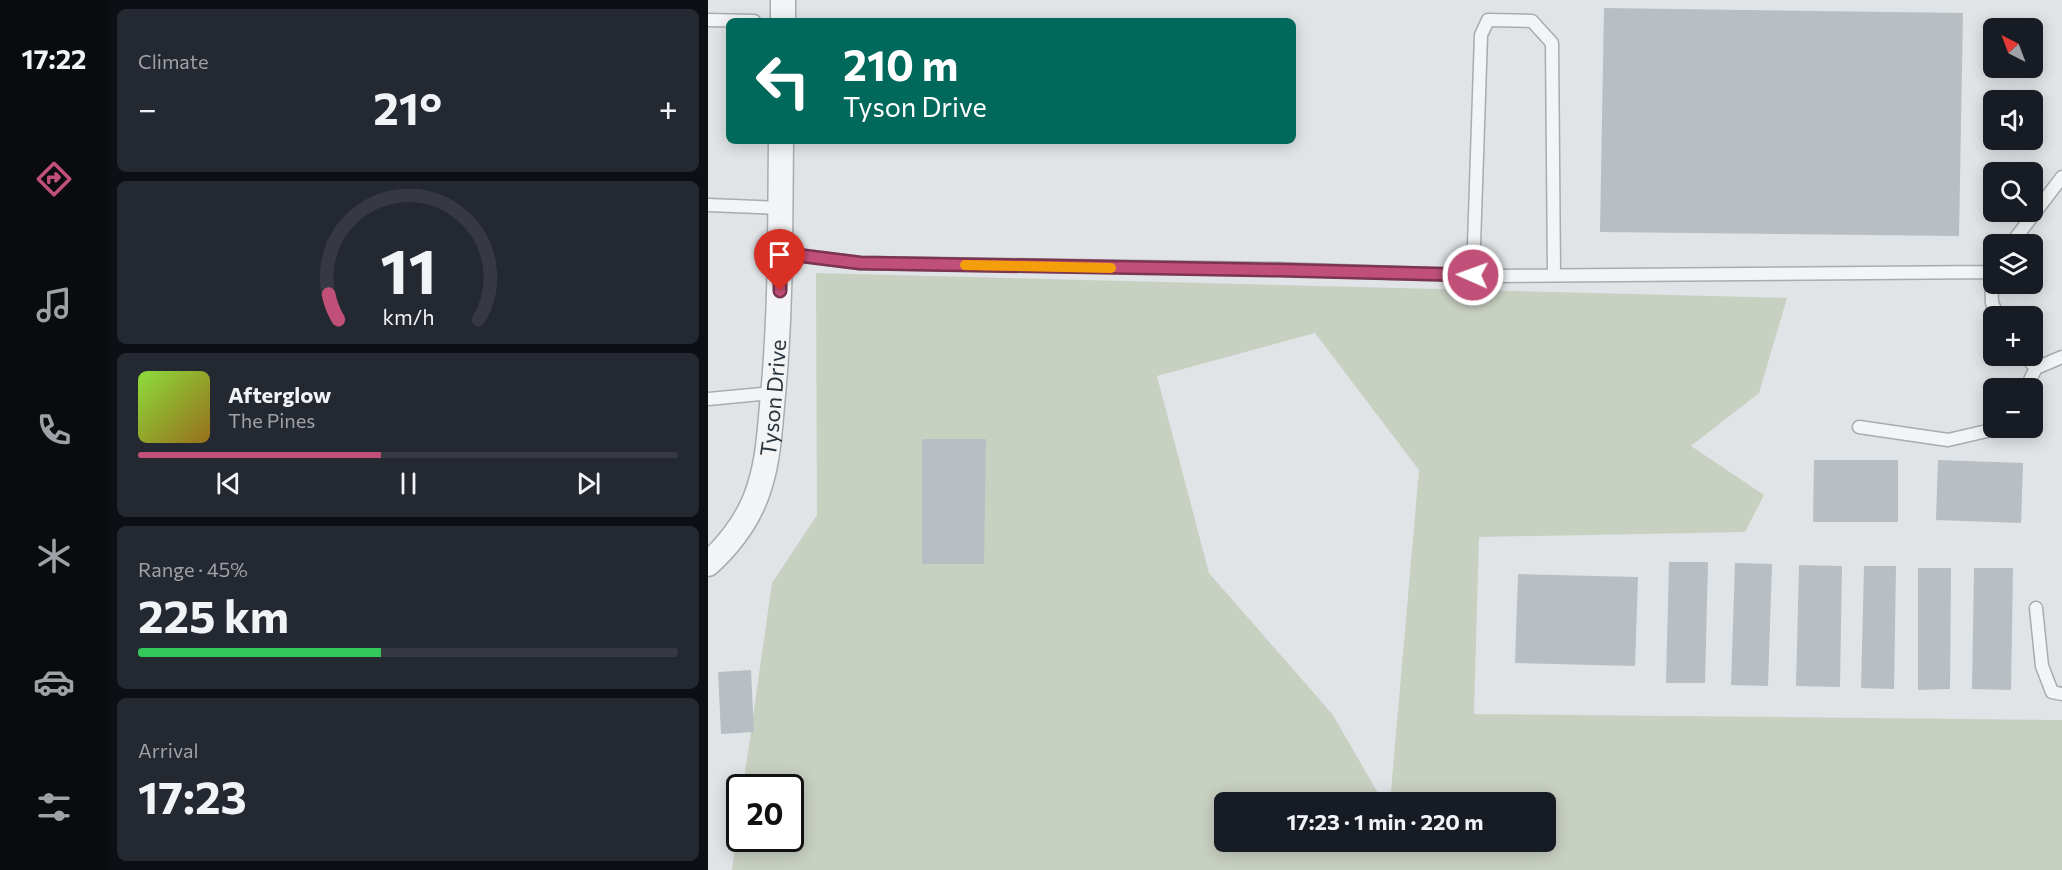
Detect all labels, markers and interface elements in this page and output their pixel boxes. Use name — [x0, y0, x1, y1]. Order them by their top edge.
north arrow — [1983, 18, 2043, 78]
map controls — [1983, 18, 2043, 438]
text: 210 m — [843, 38, 958, 90]
text: 17:22 — [22, 42, 86, 75]
icon: left — [744, 42, 822, 120]
text: Climate — [138, 49, 208, 73]
text: 21° — [373, 79, 442, 134]
text: − — [138, 87, 157, 128]
text: + — [659, 87, 678, 128]
text: Tyson Drive — [843, 90, 987, 123]
button: sound — [1983, 90, 2043, 150]
icon: directions — [33, 158, 75, 200]
button: search — [1983, 162, 2043, 222]
pin — [754, 229, 805, 291]
text: 11 — [380, 231, 436, 307]
button: layers — [1983, 234, 2043, 294]
icon: arrive — [763, 238, 796, 271]
position arrow — [1441, 243, 1505, 307]
icon: music — [33, 284, 75, 326]
text: km/h — [382, 303, 434, 329]
button: + — [1983, 306, 2043, 366]
street label: Tyson Drive — [753, 339, 791, 458]
button: − — [1983, 378, 2043, 438]
text: Afterglow — [228, 381, 331, 408]
text: The Pines — [228, 408, 315, 432]
icon: phone — [33, 409, 75, 451]
icon: previous — [212, 467, 245, 500]
icon: pause — [392, 467, 425, 500]
icon: next — [572, 467, 605, 500]
icon: climate — [33, 535, 75, 577]
text: Range · 45% — [138, 557, 248, 581]
text: 225 km — [138, 587, 289, 642]
icon: car — [33, 661, 75, 703]
text: Arrival — [138, 738, 199, 762]
text: 17:23 — [138, 768, 247, 823]
speed limit sign: 20 — [726, 774, 804, 852]
icon: filters — [33, 786, 75, 828]
text: 17:23 · 1 min · 220 m — [1287, 808, 1483, 835]

